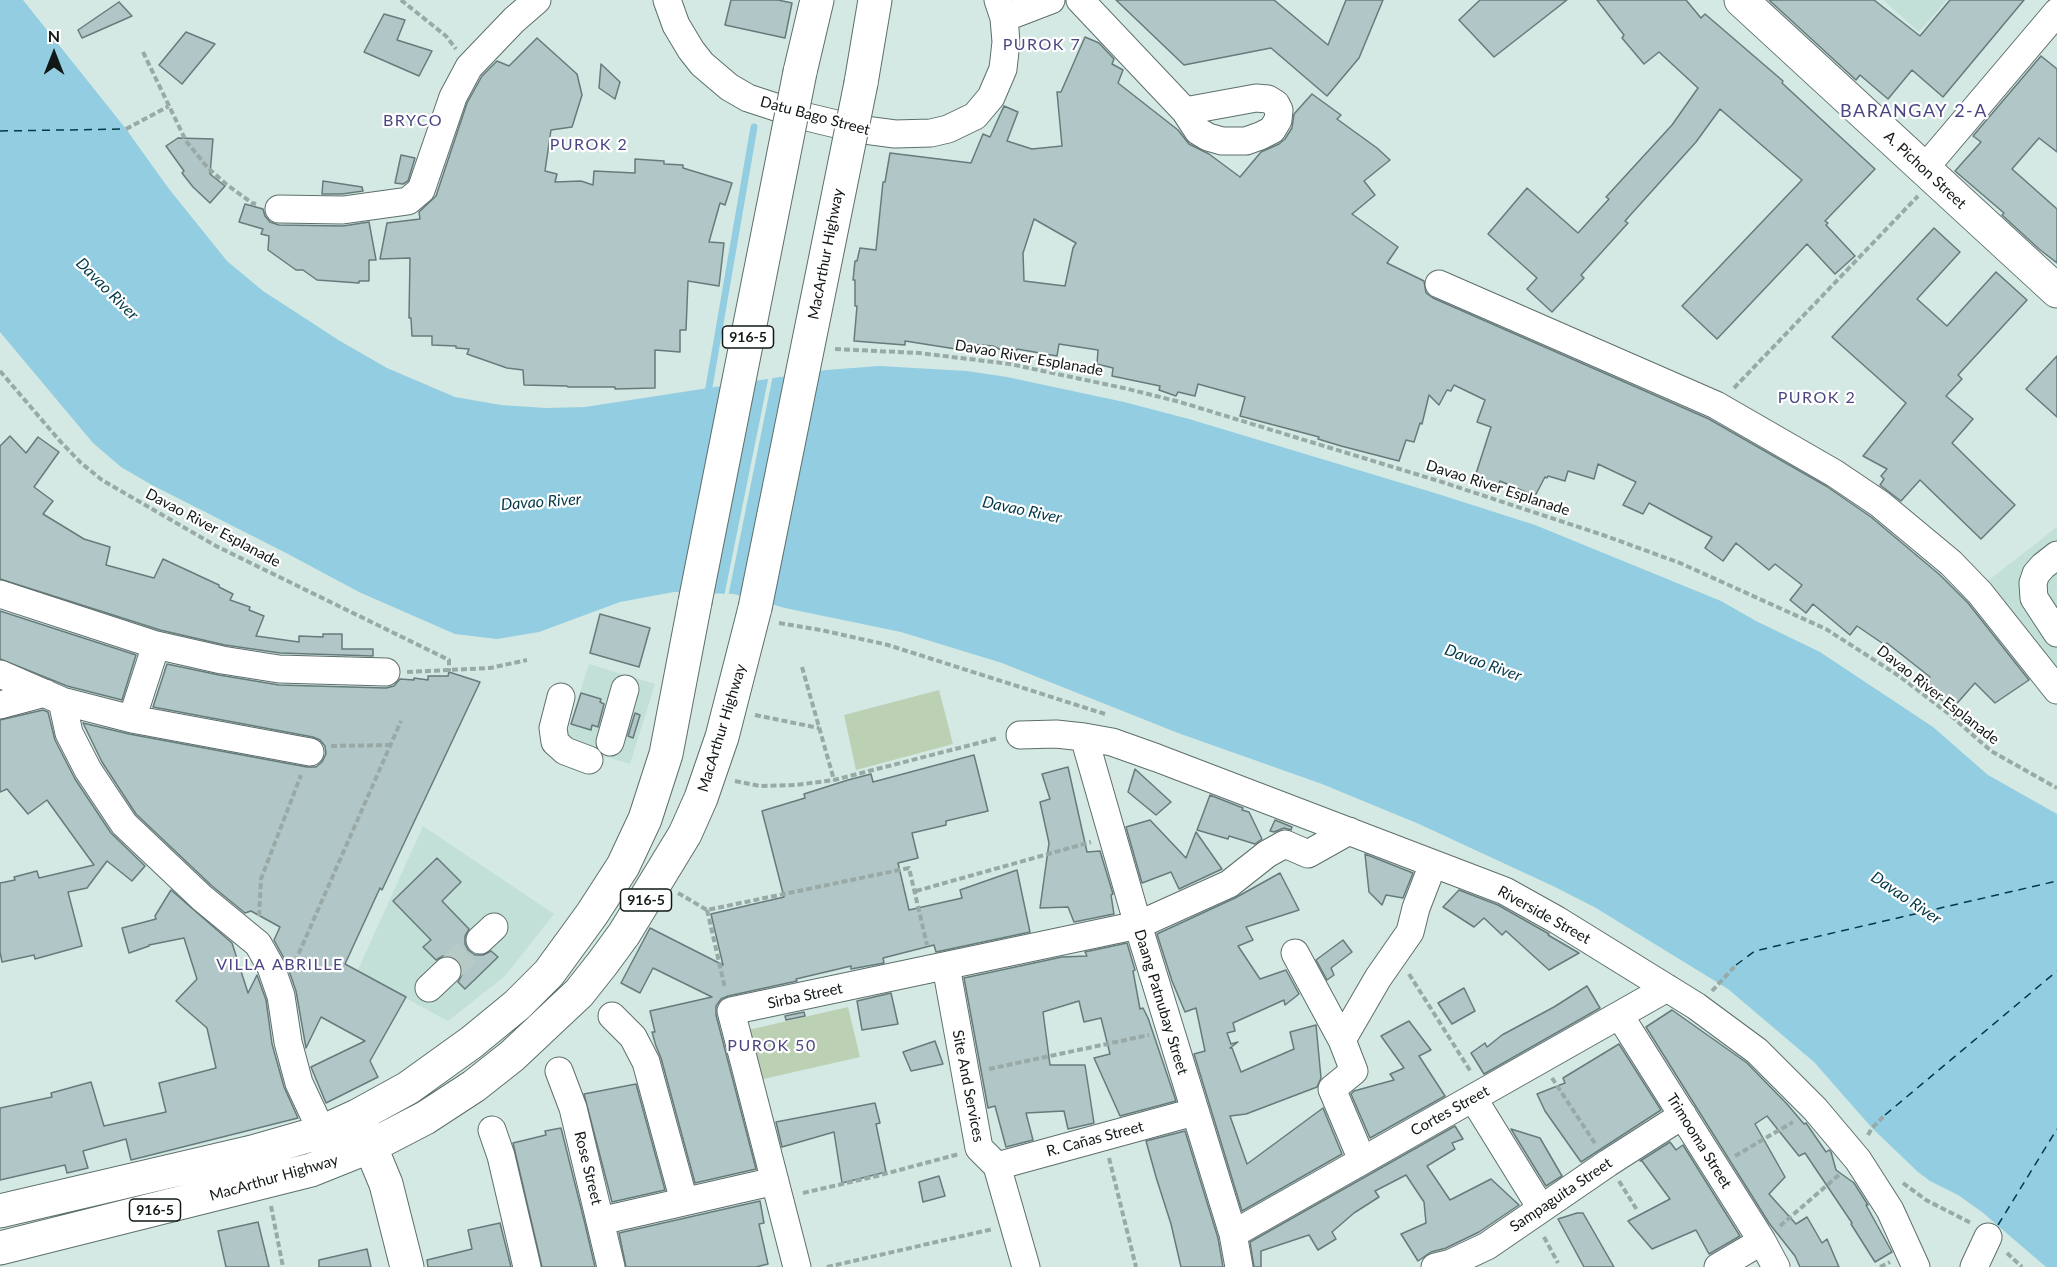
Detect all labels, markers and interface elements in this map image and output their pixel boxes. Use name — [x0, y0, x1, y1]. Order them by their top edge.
north arrow — [24, 24, 84, 84]
text: N — [48, 26, 60, 45]
district label: PUROK 7 — [1003, 35, 1081, 55]
street label: Datu Bago Street — [758, 93, 872, 139]
district label: BARANGAY 2-A — [1840, 100, 1988, 122]
district label: BRYCO — [383, 111, 443, 131]
street label: A. Pichon Street — [1880, 127, 1970, 213]
district label: PUROK 2 — [550, 135, 628, 155]
street label: MacArthur Highway — [804, 187, 848, 321]
water label: Davao River — [72, 254, 142, 324]
road number: 916-5 — [722, 326, 774, 348]
street label: Davao River Esplanade — [954, 336, 1104, 380]
district label: PUROK 2 — [1778, 388, 1856, 408]
street label: Davao River Esplanade — [1424, 456, 1572, 520]
street label: Davao River Esplanade — [143, 485, 283, 571]
water label: Davao River — [500, 490, 582, 514]
water label: Davao River — [981, 492, 1063, 528]
water label: Davao River — [1442, 640, 1524, 686]
street label: Davao River Esplanade — [1873, 642, 2003, 748]
street label: MacArthur Highway — [694, 662, 750, 794]
water label: Davao River — [1867, 868, 1945, 928]
street label: Riverside Street — [1494, 882, 1594, 948]
road number: 916-5 — [620, 889, 672, 911]
street label: Daang Patnubay Street — [1130, 927, 1192, 1077]
district label: VILLA ABRILLE — [216, 955, 344, 975]
street label: Sirba Street — [766, 979, 844, 1013]
street label: Site And Services — [948, 1028, 988, 1144]
district label: PUROK 50 — [727, 1036, 817, 1056]
street label: Cortes Street — [1408, 1082, 1492, 1140]
street label: Trimooma Street — [1663, 1090, 1735, 1192]
street label: R. Cañas Street — [1044, 1117, 1146, 1161]
street label: Rose Street — [570, 1129, 606, 1207]
street label: MacArthur Highway — [208, 1151, 340, 1205]
street label: Sampaguita Street — [1506, 1154, 1616, 1236]
road number: 916-5 — [130, 1199, 180, 1221]

